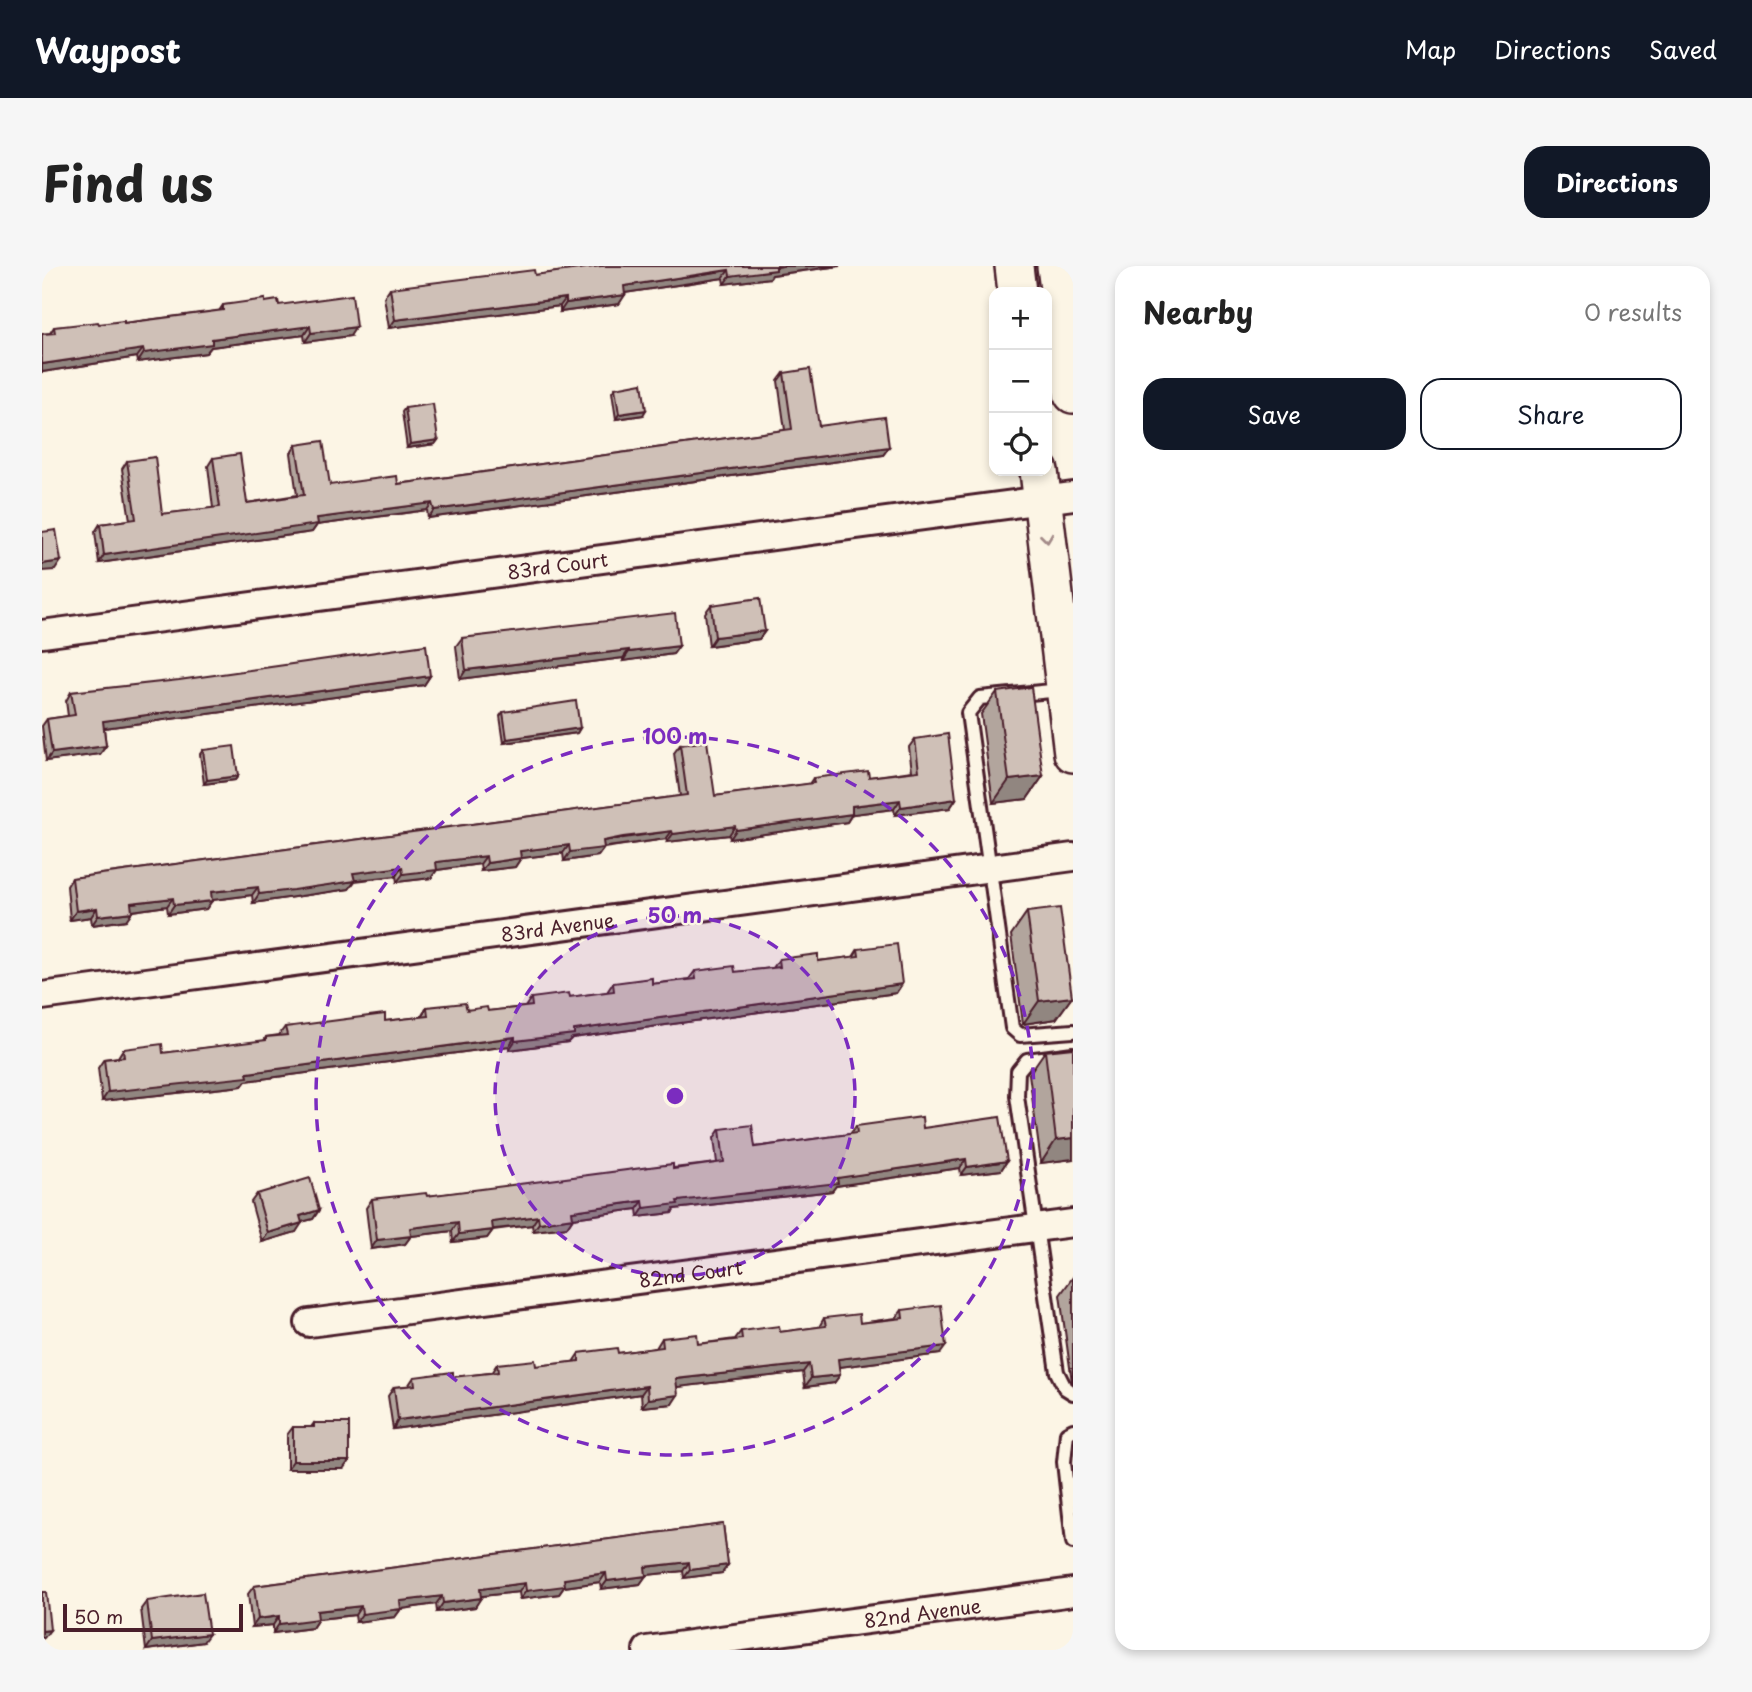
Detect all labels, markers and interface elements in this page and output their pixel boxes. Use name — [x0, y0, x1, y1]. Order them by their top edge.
text: Waypost — [35, 24, 181, 74]
text: Map — [1405, 31, 1456, 67]
text: Directions — [1494, 31, 1611, 67]
text: Saved — [1649, 31, 1717, 67]
text: Find us — [42, 145, 213, 219]
button: Directions — [1524, 146, 1710, 218]
map controls — [989, 287, 1052, 476]
button: + — [989, 287, 1052, 350]
text: Nearby — [1143, 289, 1253, 334]
text: 0 results — [1584, 294, 1682, 329]
button: − — [989, 350, 1052, 413]
button: Save — [1143, 378, 1406, 450]
button: Share — [1420, 378, 1682, 450]
button: locate — [989, 413, 1052, 476]
one-way arrow — [1039, 533, 1054, 544]
street label: 83rd Court — [505, 544, 610, 586]
text: 100 m — [642, 719, 708, 751]
text: 50 m — [648, 898, 702, 930]
street label: 83rd Avenue — [499, 905, 616, 948]
centre of rings — [663, 1084, 687, 1108]
street label: 82nd Court — [637, 1252, 745, 1294]
street label: 82nd Avenue — [862, 1591, 983, 1634]
scale bar — [63, 1601, 243, 1633]
text: 50 m — [74, 1602, 123, 1630]

